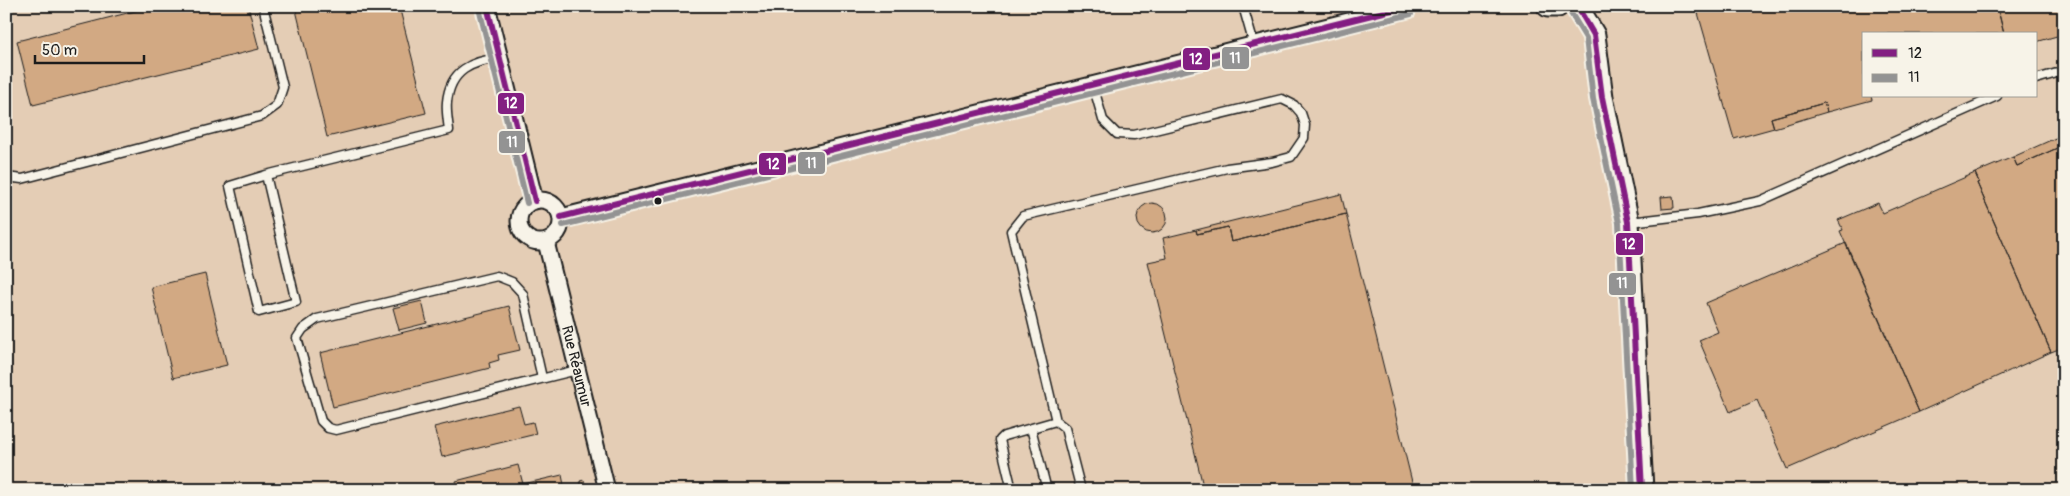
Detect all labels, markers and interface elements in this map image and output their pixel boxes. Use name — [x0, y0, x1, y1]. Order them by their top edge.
scale bar — [35, 32, 144, 64]
legend — [1862, 32, 2038, 98]
text: 50 m — [42, 41, 77, 60]
text: 12 — [1908, 44, 1922, 63]
line badge: 11 — [1221, 46, 1250, 70]
line badge: 12 — [1182, 47, 1211, 71]
text: 11 — [1230, 50, 1240, 67]
text: 12 — [1189, 51, 1203, 68]
text: 11 — [1908, 68, 1920, 87]
line badge: 12 — [497, 92, 525, 115]
text: 12 — [504, 95, 518, 112]
line badge: 11 — [498, 130, 526, 154]
text: 11 — [507, 134, 517, 151]
line badge: 11 — [797, 151, 826, 175]
line badge: 12 — [758, 152, 787, 176]
text: 11 — [806, 155, 816, 172]
text: 12 — [766, 156, 780, 173]
unlabelled marker — [653, 196, 663, 206]
line badge: 12 — [1615, 232, 1644, 256]
text: 12 — [1622, 236, 1636, 253]
line badge: 11 — [1608, 272, 1637, 296]
text: 11 — [1617, 275, 1627, 292]
street label: Rue Réaumur — [557, 323, 596, 410]

